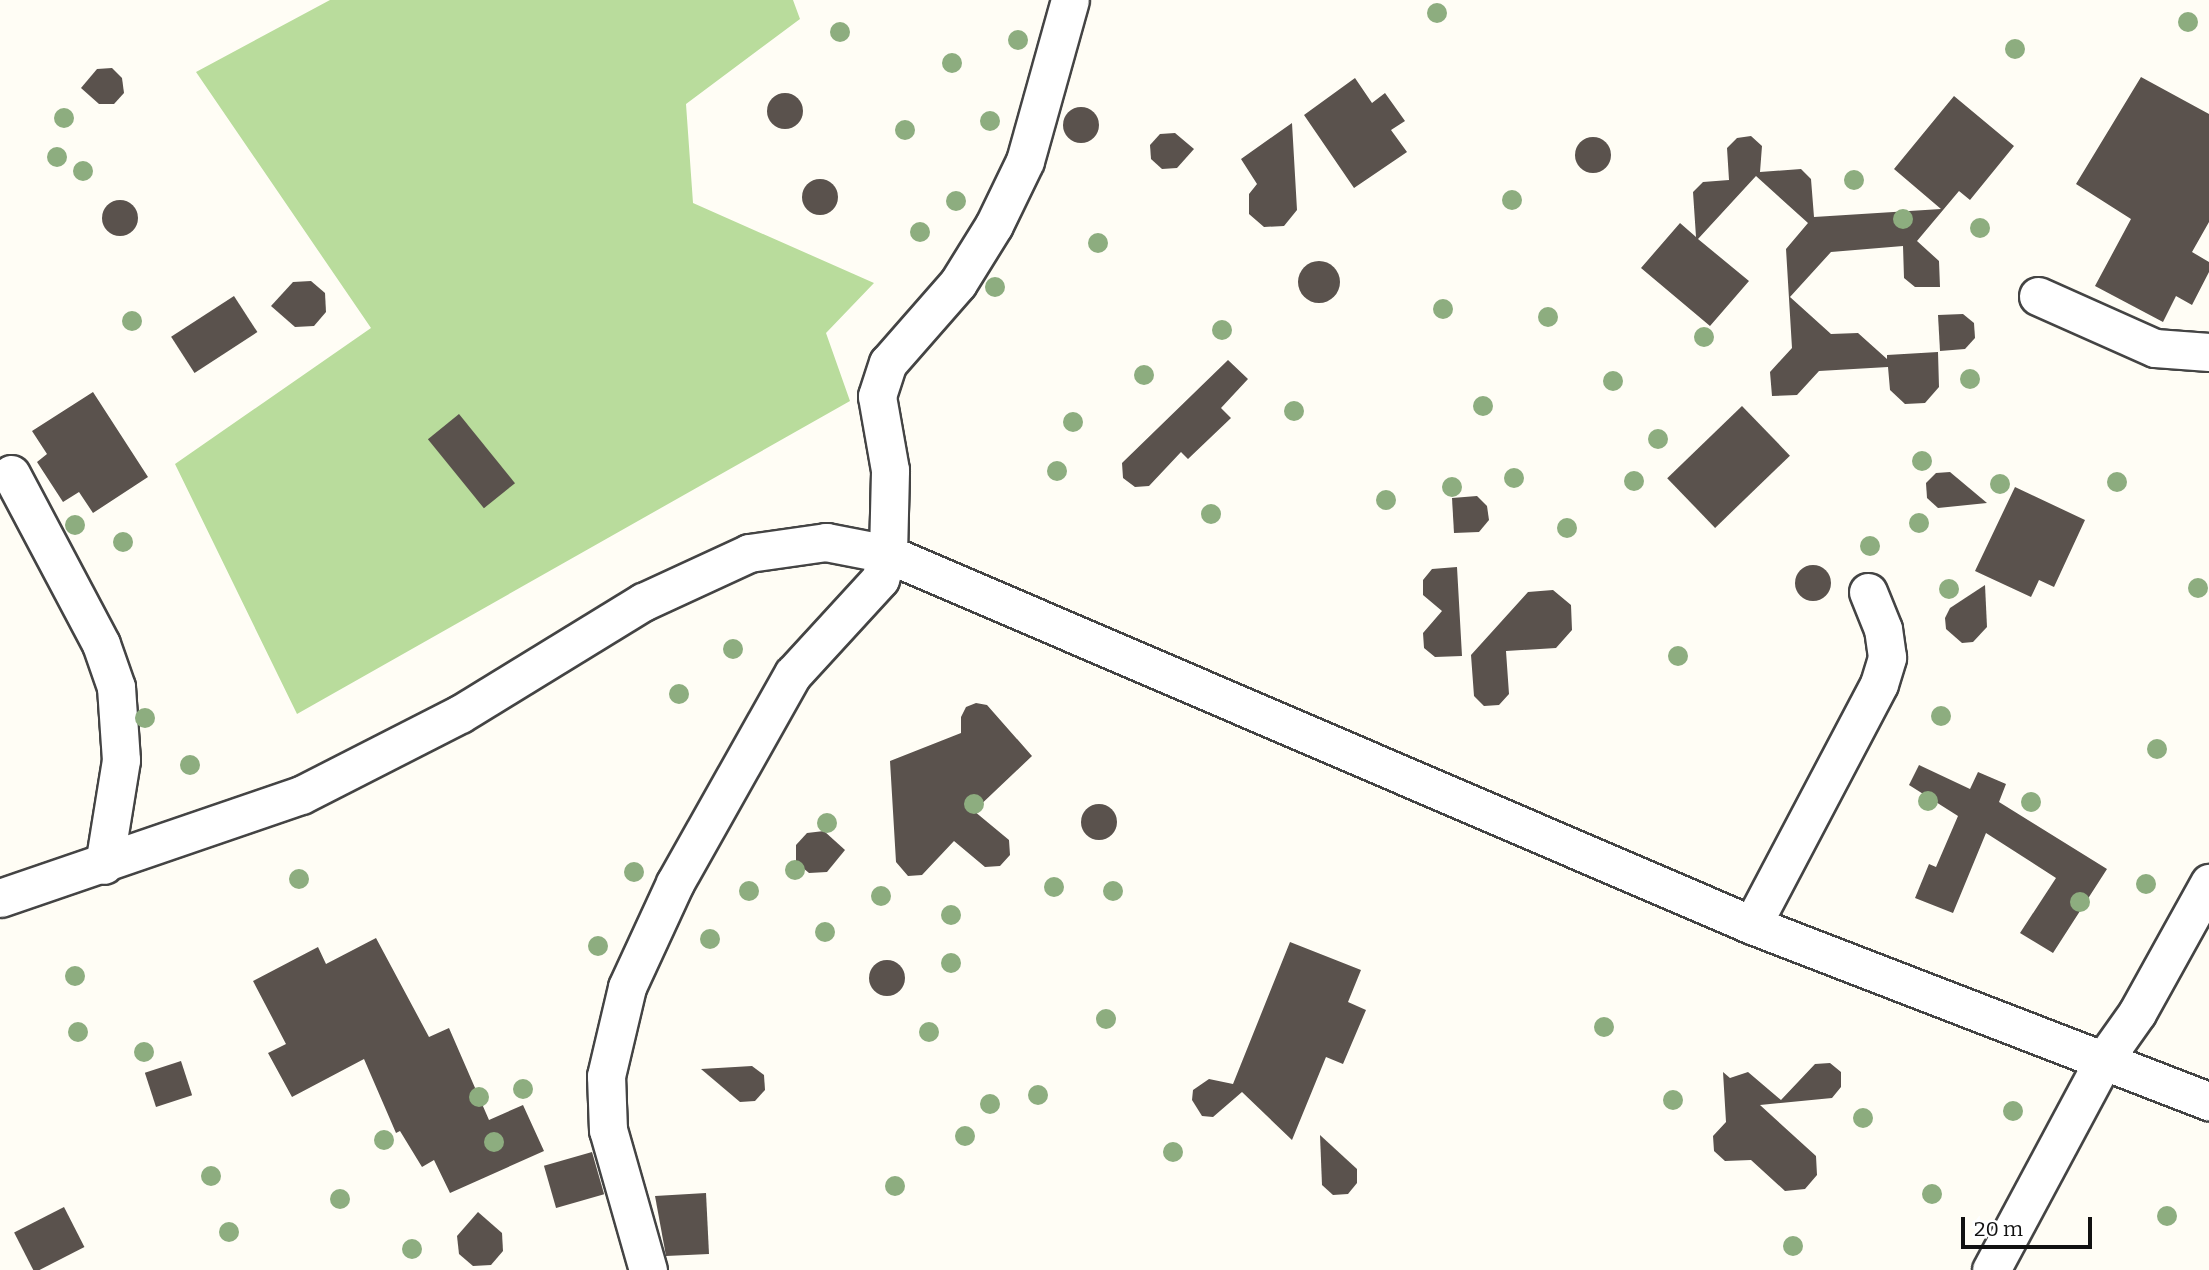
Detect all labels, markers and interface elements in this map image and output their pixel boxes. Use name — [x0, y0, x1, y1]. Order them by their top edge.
scale bar — [1964, 1204, 2095, 1248]
text: 20 m — [1974, 1216, 2023, 1242]

